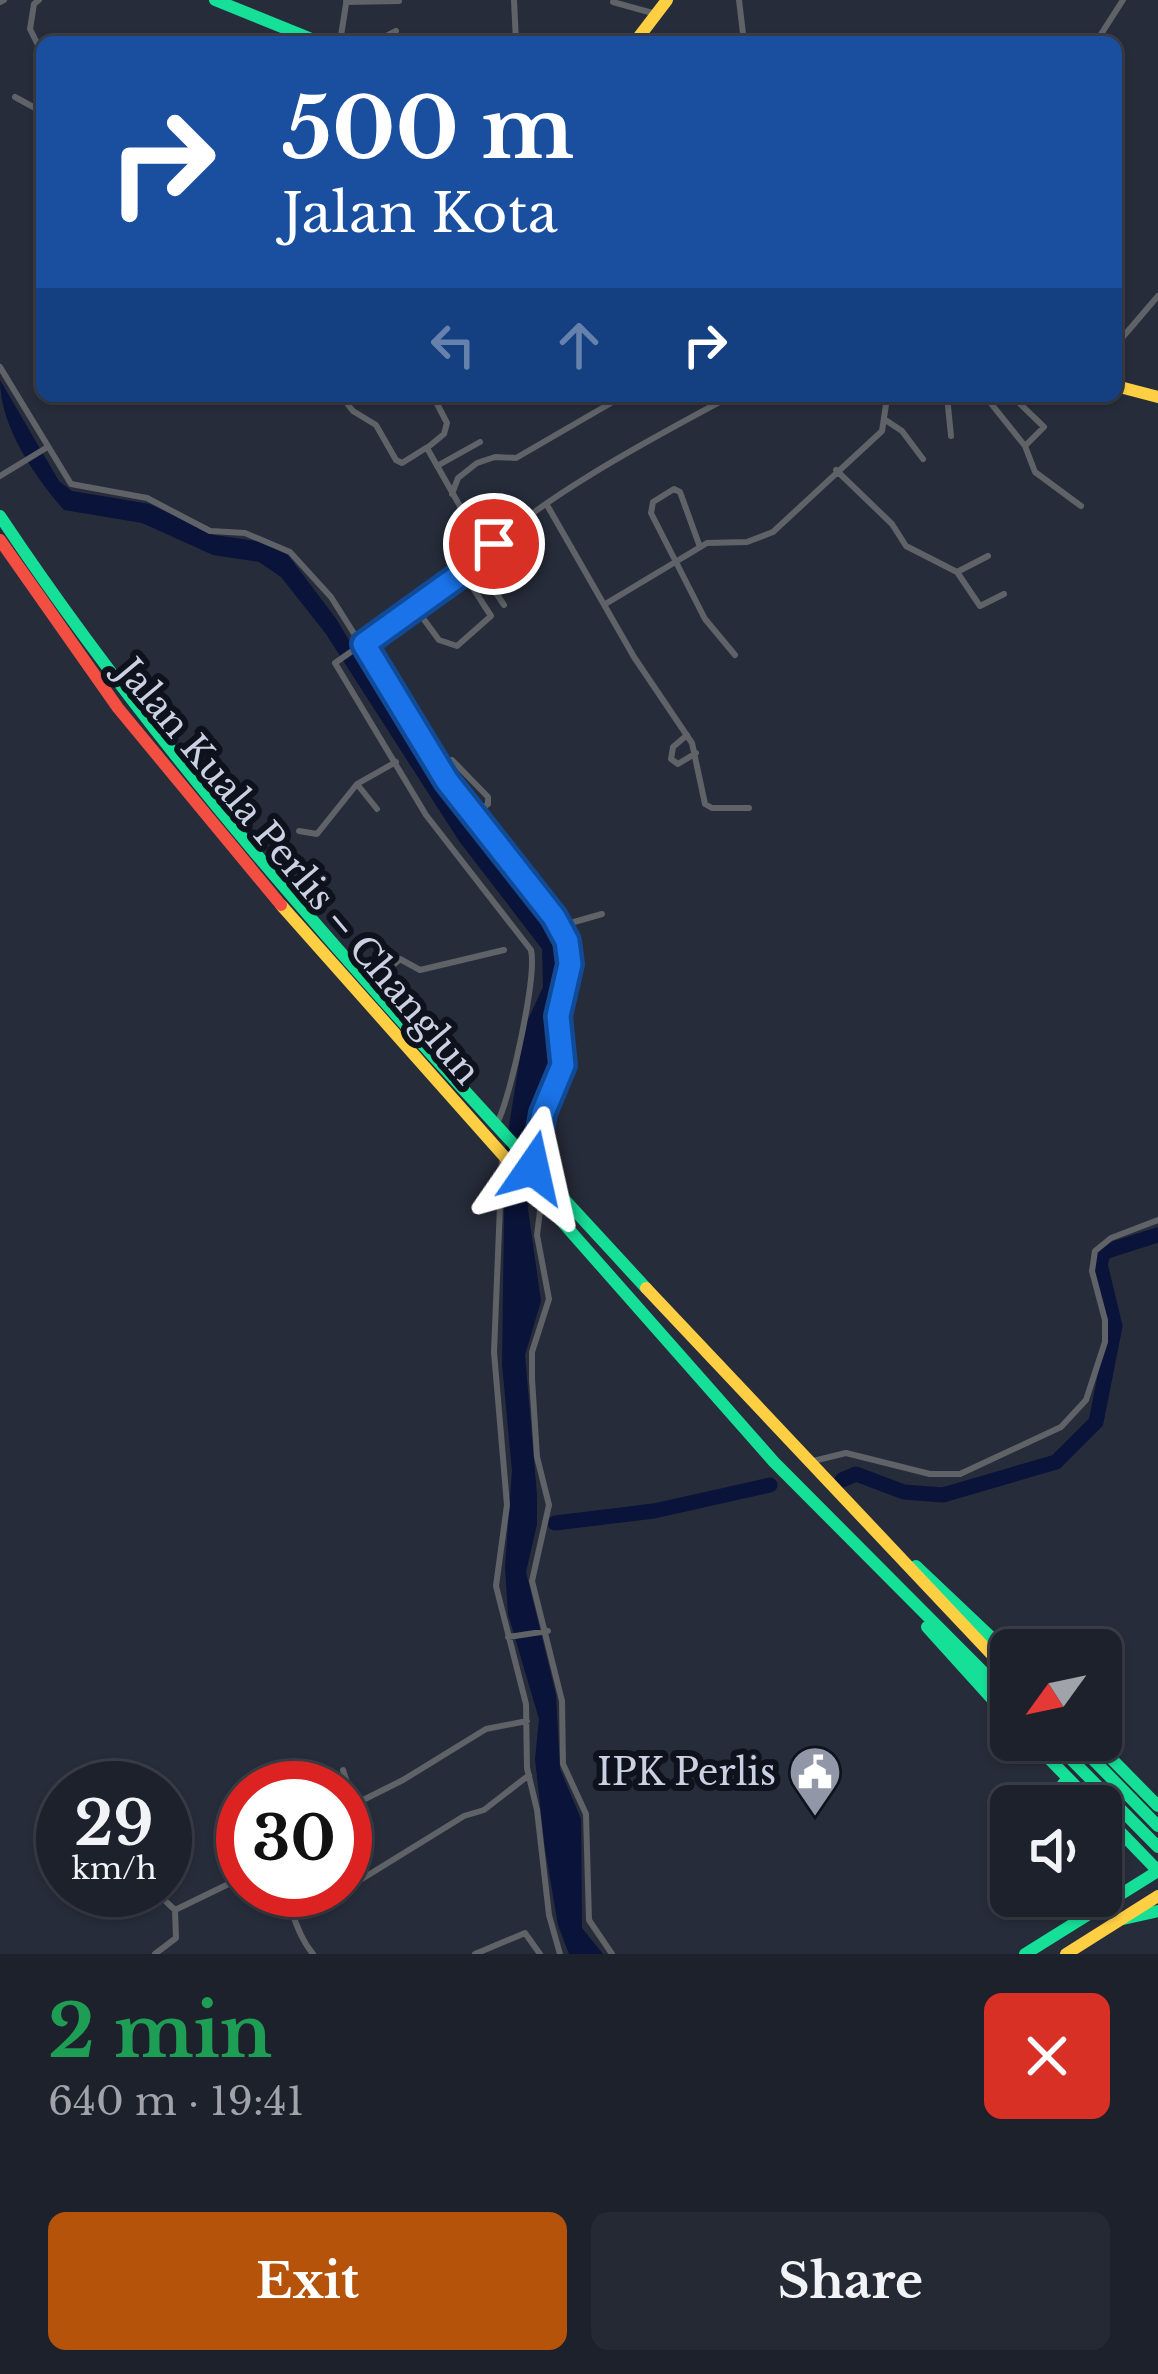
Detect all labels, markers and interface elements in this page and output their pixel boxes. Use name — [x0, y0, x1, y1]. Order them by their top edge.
text: 500 m — [282, 77, 574, 181]
icon: right — [84, 84, 240, 240]
text: Jalan Kota — [282, 180, 558, 247]
icon: left — [420, 312, 486, 378]
icon: ahead — [546, 312, 612, 378]
icon: right — [672, 312, 738, 378]
pin — [443, 493, 545, 595]
icon: arrive — [461, 511, 527, 577]
street label: Jalan Kuala Perlis – Changlun — [105, 646, 490, 1093]
position arrow — [470, 1105, 596, 1231]
north arrow — [990, 1629, 1122, 1761]
map controls — [990, 1629, 1122, 1917]
public building icon: IPK Perlis — [787, 1744, 843, 1818]
place label: IPK Perlis — [597, 1750, 776, 1795]
speed limit sign: 30 — [216, 1761, 372, 1917]
button: sound — [990, 1785, 1122, 1917]
text: 29 — [74, 1787, 154, 1861]
text: km/h — [71, 1850, 157, 1887]
text: 2 min — [48, 1987, 272, 2076]
button: close — [984, 1993, 1110, 2119]
text: 640 m · 19:41 — [48, 2077, 304, 2126]
button: Exit — [48, 2212, 567, 2350]
button: Share — [591, 2212, 1110, 2350]

